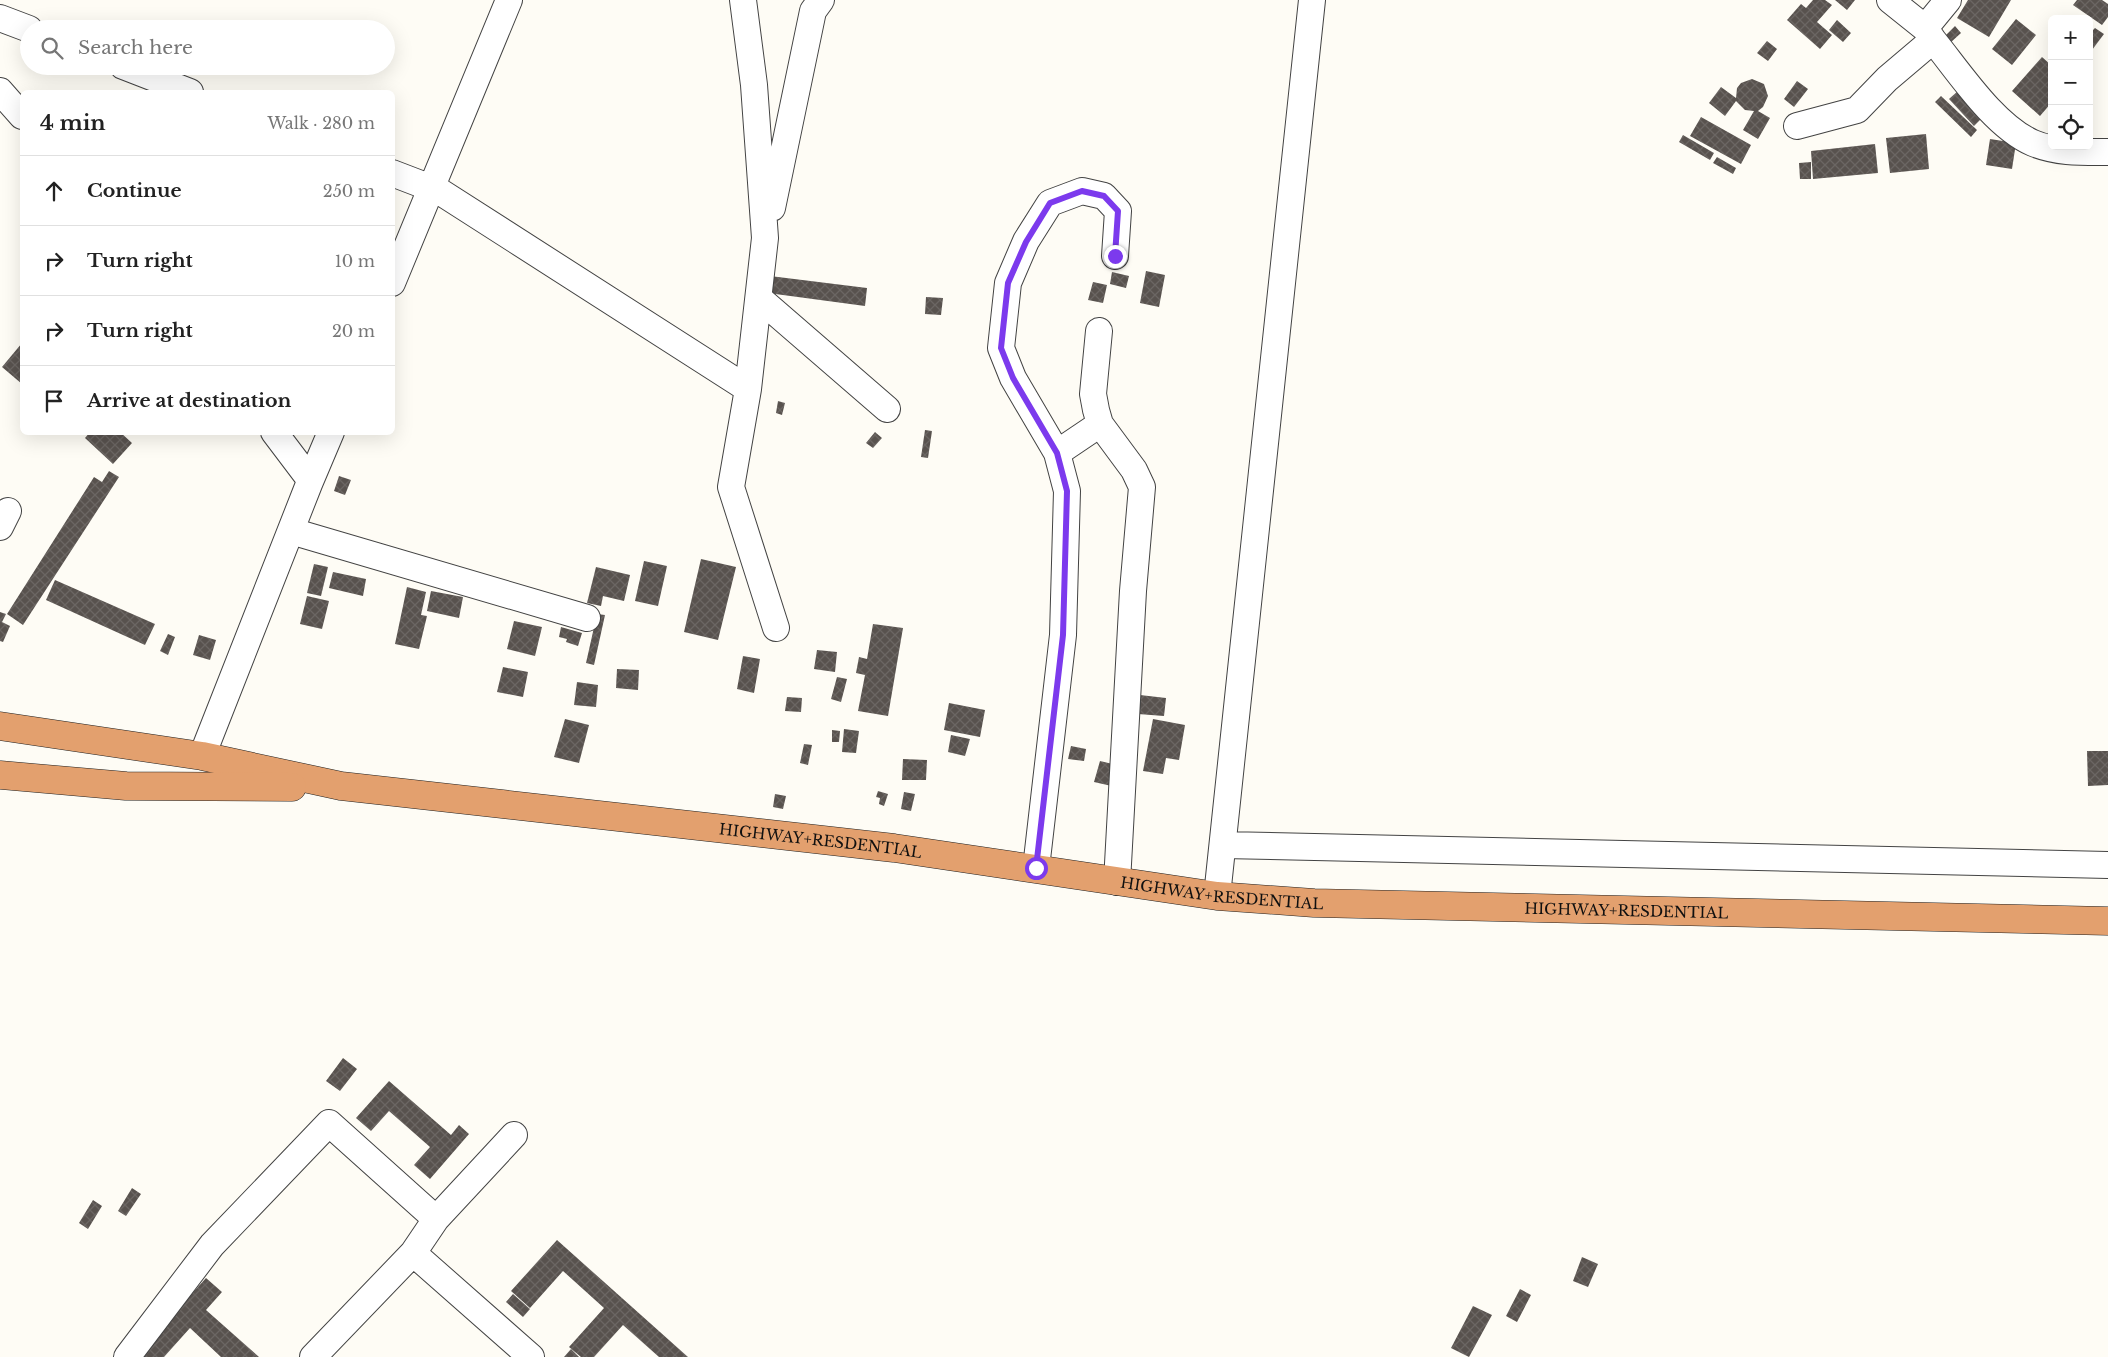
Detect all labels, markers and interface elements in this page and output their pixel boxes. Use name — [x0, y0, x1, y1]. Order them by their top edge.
map controls — [2048, 15, 2093, 150]
button: + — [2048, 15, 2093, 60]
search box — [20, 20, 395, 75]
icon: search — [38, 34, 66, 62]
text: Search here — [78, 36, 193, 59]
button: − — [2048, 60, 2093, 105]
button: locate — [2048, 105, 2093, 150]
text: 4 min — [40, 110, 106, 136]
text: Walk · 280 m — [267, 113, 375, 133]
icon: ahead — [40, 177, 68, 205]
text: Continue — [87, 179, 182, 202]
text: 250 m — [323, 181, 375, 201]
route end — [1104, 245, 1127, 268]
icon: right — [40, 247, 68, 275]
text: Turn right — [87, 249, 193, 272]
text: 10 m — [335, 251, 375, 271]
icon: right — [40, 317, 68, 345]
text: Turn right — [87, 319, 193, 342]
text: 20 m — [332, 321, 375, 341]
icon: arrive — [40, 387, 68, 415]
text: Arrive at destination — [87, 389, 291, 412]
street label: HIGHWAY+RESDENTIAL — [718, 819, 923, 862]
route start — [1025, 857, 1048, 880]
street label: HIGHWAY+RESDENTIAL — [1119, 872, 1324, 913]
street label: HIGHWAY+RESDENTIAL — [1524, 898, 1728, 922]

